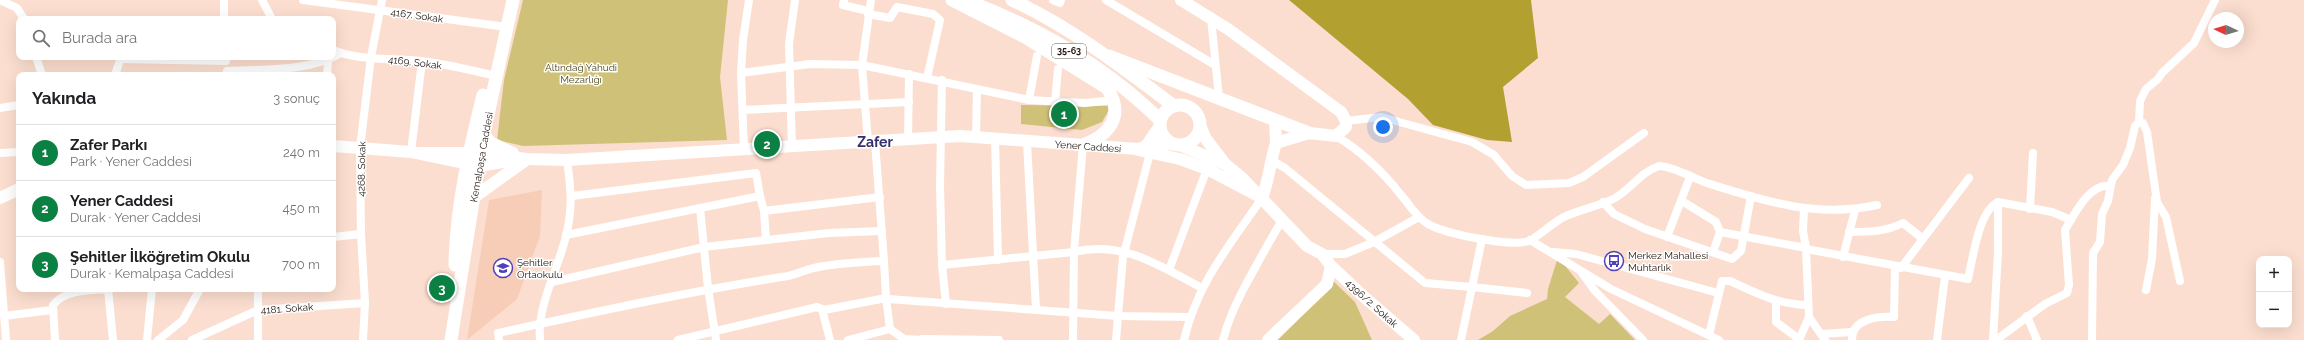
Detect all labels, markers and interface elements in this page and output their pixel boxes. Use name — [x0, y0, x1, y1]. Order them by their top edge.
street label: 4167. Sokak — [390, 6, 445, 25]
north arrow — [2208, 12, 2244, 48]
search box — [16, 16, 336, 60]
icon: search — [30, 27, 52, 49]
text: Burada ara — [62, 29, 137, 47]
road number: 35-63 — [1052, 44, 1086, 58]
street label: 4169. Sokak — [387, 54, 443, 71]
park label: Altındağ Yahudi Mezarlığı — [545, 62, 617, 85]
text: Yakında — [32, 88, 96, 108]
text: 3 sonuç — [273, 91, 320, 106]
pin: 1 — [1051, 99, 1077, 129]
street label: Kemalpaşa Caddesi — [468, 111, 495, 203]
your location — [1373, 117, 1393, 137]
pin: 2 — [754, 129, 780, 159]
district label: Zafer — [857, 134, 893, 150]
text: Zafer Parkı — [70, 136, 147, 154]
street label: Yener Caddesi — [1054, 139, 1122, 154]
street label: 4268. Sokak — [356, 141, 367, 197]
text: 1 — [42, 145, 48, 160]
text: 240 m — [283, 145, 320, 160]
text: Park · Yener Caddesi — [70, 154, 192, 169]
text: Yener Caddesi — [70, 192, 173, 210]
text: 2 — [41, 201, 49, 216]
text: 450 m — [283, 201, 320, 216]
text: Durak · Yener Caddesi — [70, 210, 201, 225]
text: Şehitler İlköğretim Okulu — [70, 248, 250, 266]
bus stop icon: Merkez Mahallesi Muhtarlık — [1603, 250, 1625, 272]
place label: Merkez Mahallesi Muhtarlık — [1628, 250, 1708, 273]
map controls — [2256, 256, 2292, 328]
button: + — [2256, 256, 2292, 292]
text: 3 — [41, 257, 49, 272]
text: 700 m — [282, 257, 320, 272]
school or university icon: Şehitler Ortaokulu — [492, 257, 514, 279]
place label: Şehitler Ortaokulu — [517, 257, 563, 280]
text: Durak · Kemalpaşa Caddesi — [70, 266, 233, 281]
pin: 3 — [429, 273, 455, 303]
street label: 4396/2. Sokak — [1343, 277, 1400, 330]
button: − — [2256, 292, 2292, 328]
street label: 4181. Sokak — [260, 301, 314, 316]

